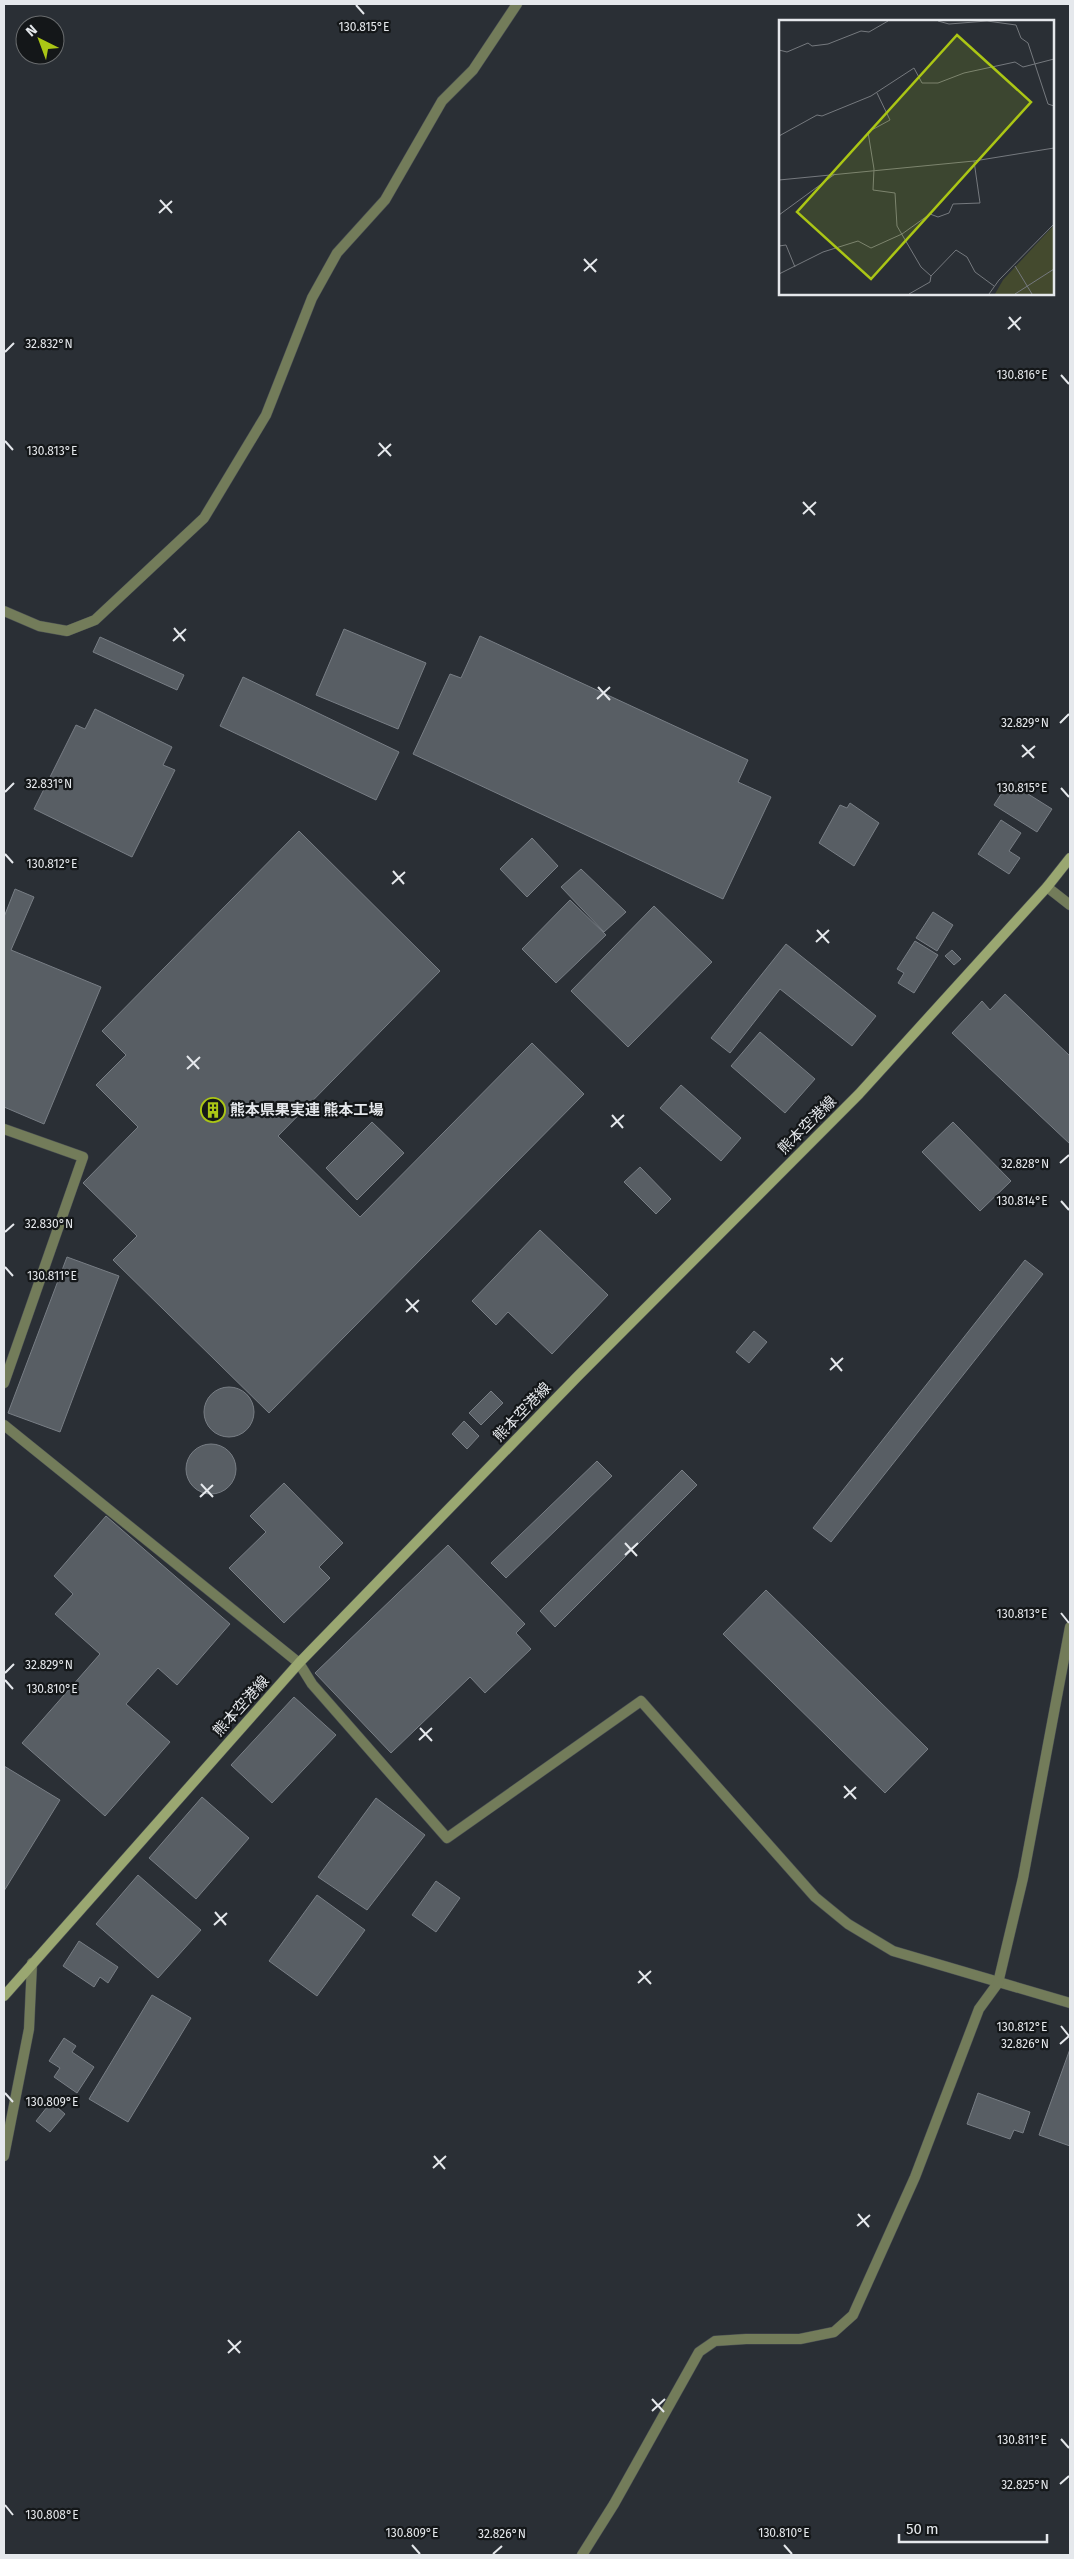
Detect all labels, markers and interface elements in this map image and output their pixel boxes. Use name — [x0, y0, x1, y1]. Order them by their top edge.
north arrow — [15, 15, 65, 65]
text: 130.815°E — [339, 20, 389, 34]
inset map — [779, 20, 1054, 295]
text: N — [22, 21, 41, 40]
text: 32.832°N — [25, 337, 73, 351]
text: 130.816°E — [996, 368, 1048, 382]
text: 130.813°E — [27, 444, 77, 458]
text: 32.829°N — [1001, 716, 1049, 730]
text: 32.831°N — [26, 777, 72, 791]
text: 130.815°E — [997, 781, 1047, 795]
text: 130.812°E — [27, 857, 77, 871]
street label: 熊本空港線 — [774, 1092, 840, 1158]
building icon: 熊本県果実連 熊本工場 — [200, 1097, 226, 1123]
place label: 熊本県果実連 熊本工場 — [230, 1101, 384, 1119]
text: 32.828°N — [1001, 1157, 1049, 1171]
text: 130.814°E — [996, 1194, 1048, 1208]
text: 32.830°N — [25, 1217, 73, 1231]
text: 130.811°E — [27, 1269, 77, 1283]
street label: 熊本空港線 — [489, 1379, 555, 1445]
text: 130.813°E — [997, 1607, 1047, 1621]
text: 32.829°N — [25, 1658, 73, 1672]
street label: 熊本空港線 — [209, 1672, 273, 1740]
text: 130.810°E — [26, 1682, 78, 1696]
text: 130.812°E — [997, 2020, 1047, 2034]
text: 32.826°N — [1001, 2037, 1049, 2051]
text: 130.809°E — [26, 2095, 78, 2109]
text: 130.811°E — [997, 2433, 1047, 2447]
text: 32.825°N — [1001, 2478, 1049, 2492]
text: 130.808°E — [25, 2508, 79, 2522]
scale bar — [899, 2512, 1046, 2544]
text: 50 m — [906, 2520, 939, 2538]
text: 130.809°E — [386, 2526, 438, 2540]
text: 130.810°E — [758, 2526, 810, 2540]
text: 32.826°N — [478, 2527, 526, 2541]

